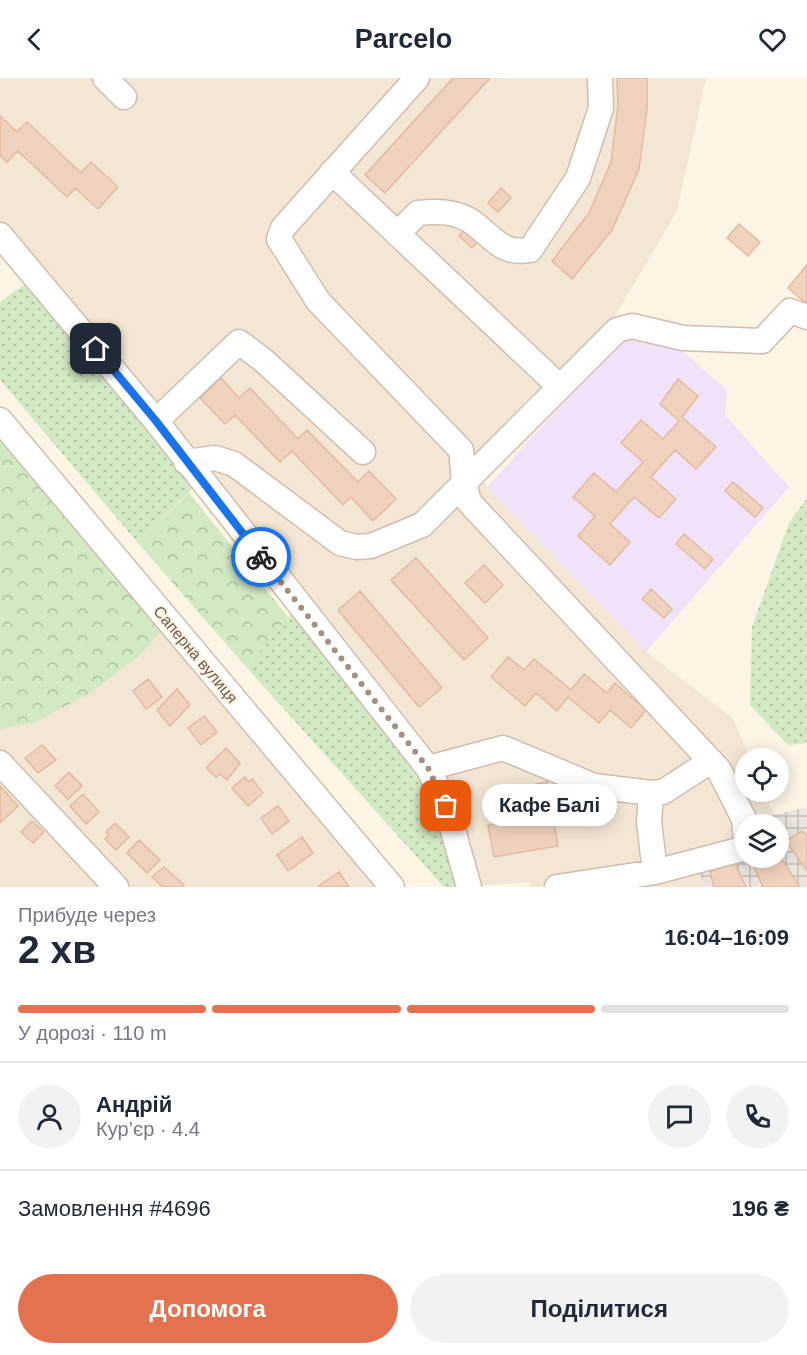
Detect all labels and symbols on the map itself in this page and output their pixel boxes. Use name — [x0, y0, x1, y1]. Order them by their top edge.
pin — [70, 323, 121, 374]
courier — [231, 527, 291, 587]
street label: Саперна вулиця — [150, 602, 241, 706]
pin — [420, 780, 471, 831]
callout: Кафе Балі — [482, 785, 617, 827]

